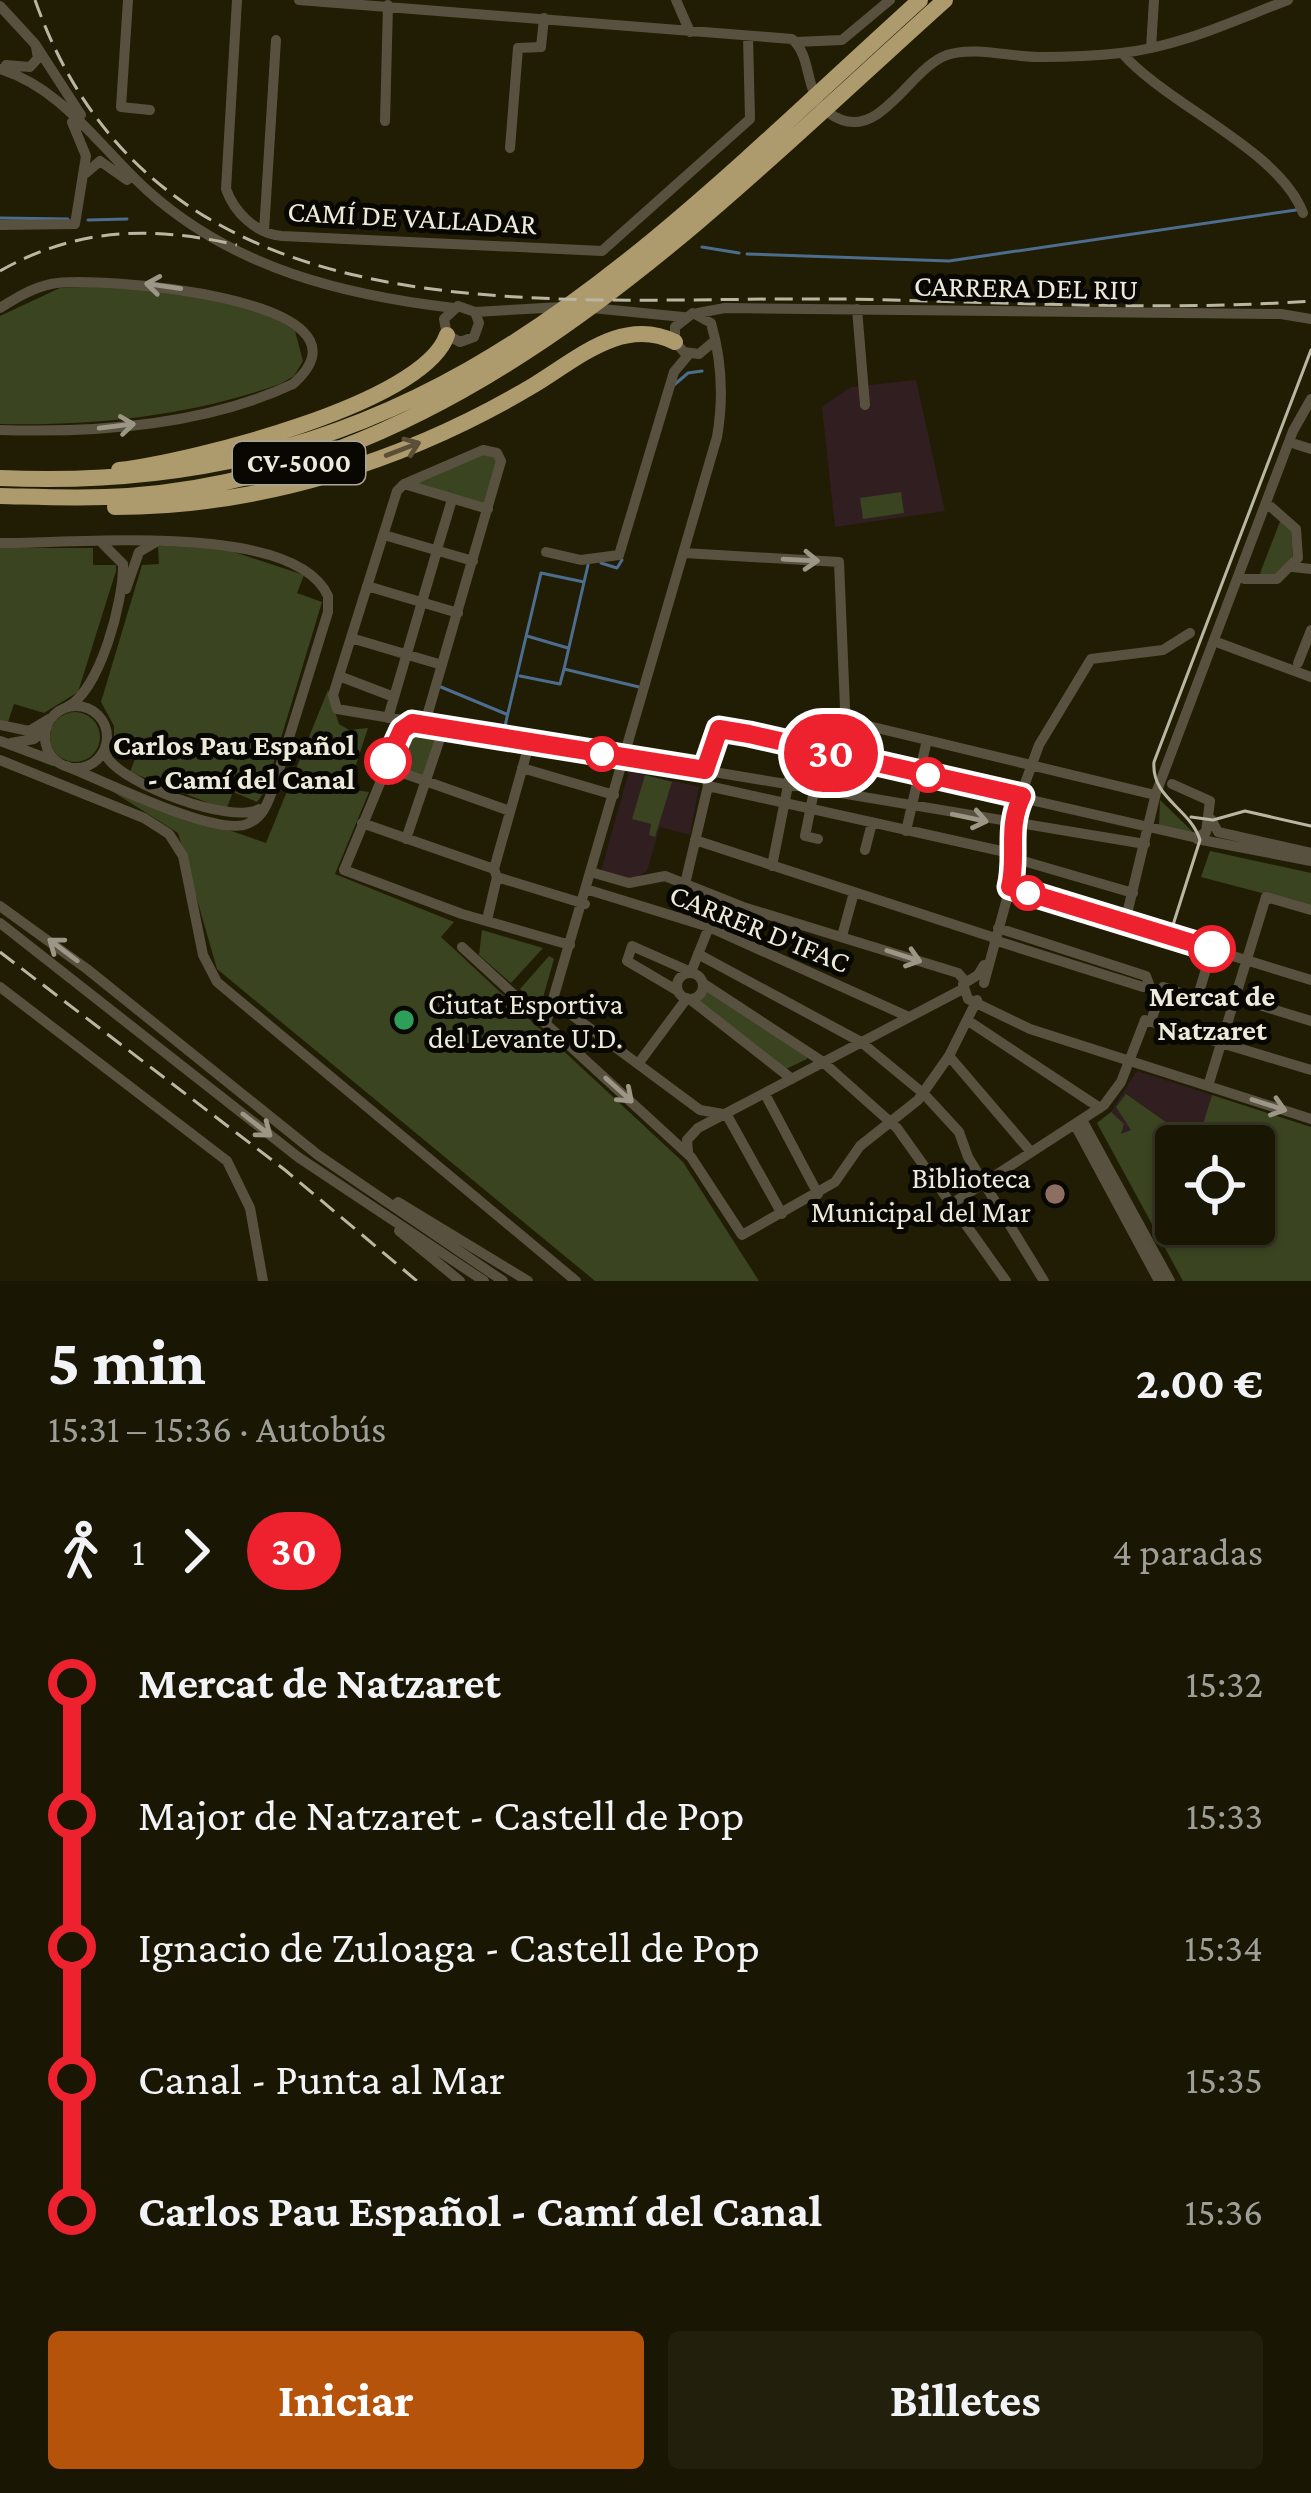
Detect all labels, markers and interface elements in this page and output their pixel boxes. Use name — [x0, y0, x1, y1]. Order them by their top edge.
street label: CAMÍ DE VALLADAR — [287, 194, 538, 240]
street label: CARRERA DEL RIU — [914, 269, 1138, 305]
one-way arrow — [144, 274, 183, 297]
one-way arrow — [97, 414, 136, 436]
one-way arrow — [384, 437, 421, 458]
road number: CV-5000 — [233, 442, 365, 484]
one-way arrow — [781, 549, 820, 572]
line badge: 30 — [777, 714, 885, 792]
place label: Carlos Pau Español - Camí del Canal — [113, 728, 355, 795]
text: 30 — [808, 729, 854, 776]
unlabelled marker — [586, 738, 618, 770]
marker: Carlos Pau Español - Camí del Canal — [366, 739, 410, 783]
unlabelled marker — [912, 759, 944, 791]
one-way arrow — [950, 807, 988, 830]
street label: CARRER D'IFAC — [665, 877, 855, 979]
unlabelled marker — [1012, 877, 1044, 909]
marker: Mercat de Natzaret — [1190, 927, 1234, 971]
one-way arrow — [47, 938, 80, 964]
one-way arrow — [884, 947, 922, 969]
place label: Mercat de Natzaret — [1149, 979, 1275, 1046]
place label: Ciutat Esportiva del Levante U.D. — [428, 987, 623, 1054]
marker: Ciutat Esportiva del Levante U.D. — [391, 1007, 417, 1033]
one-way arrow — [603, 1076, 633, 1103]
one-way arrow — [1249, 1096, 1287, 1118]
one-way arrow — [241, 1111, 273, 1138]
map controls — [1155, 1125, 1275, 1245]
button: locate — [1155, 1125, 1275, 1245]
place label: Biblioteca Municipal del Mar — [811, 1161, 1031, 1229]
marker: Biblioteca Municipal del Mar — [1042, 1181, 1068, 1207]
text: 5 min — [48, 1325, 206, 1398]
text: 2.00 € — [1136, 1358, 1263, 1408]
text: 15:31 – 15:36 · Autobús — [48, 1407, 386, 1450]
icon: walk — [48, 1518, 114, 1584]
icon: forward — [163, 1518, 229, 1584]
text: 30 — [271, 1527, 317, 1574]
text: 1 — [132, 1530, 145, 1573]
text: 4 paradas — [1112, 1530, 1263, 1573]
text: Mercat de Natzaret — [138, 1658, 501, 1708]
text: 15:32 — [1186, 1662, 1263, 1705]
text: Major de Natzaret - Castell de Pop — [138, 1790, 744, 1840]
text: 15:33 — [1186, 1794, 1263, 1837]
text: Ignacio de Zuloaga - Castell de Pop — [138, 1922, 760, 1972]
text: 15:34 — [1184, 1926, 1263, 1969]
text: Canal - Punta al Mar — [138, 2054, 505, 2104]
text: 15:35 — [1186, 2058, 1263, 2101]
text: Carlos Pau Español - Camí del Canal — [138, 2186, 822, 2236]
text: 15:36 — [1184, 2190, 1263, 2233]
button: Iniciar — [48, 2331, 644, 2469]
button: Billetes — [668, 2331, 1263, 2469]

